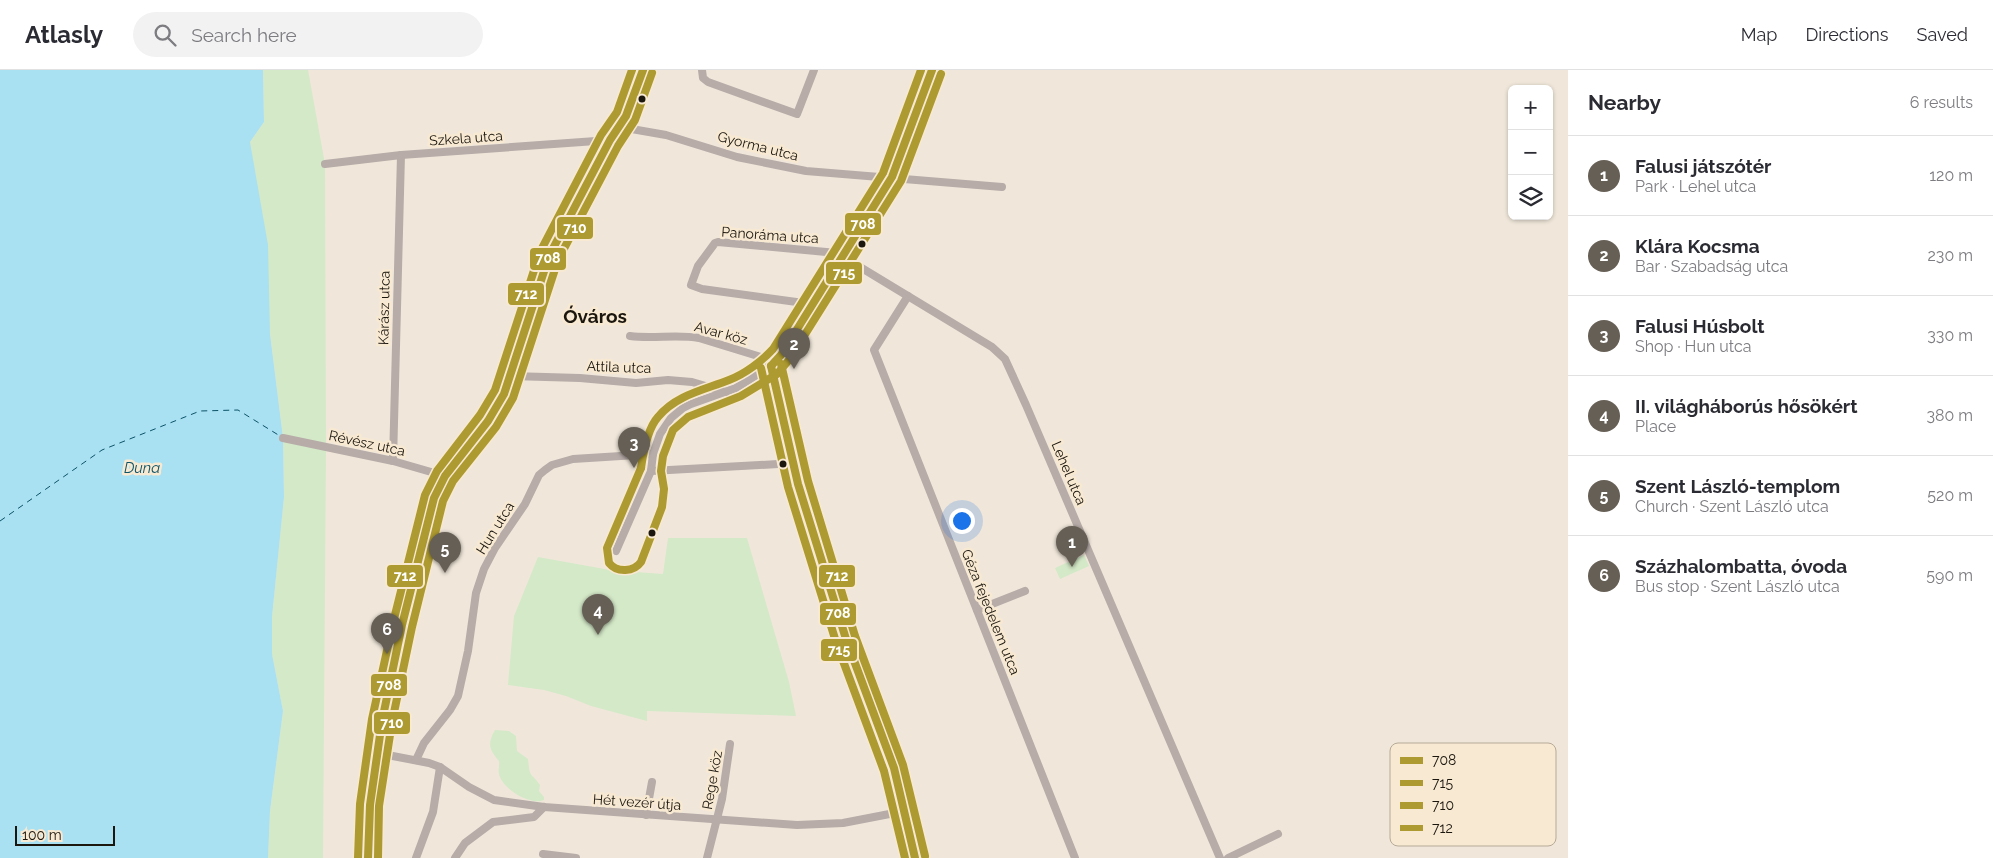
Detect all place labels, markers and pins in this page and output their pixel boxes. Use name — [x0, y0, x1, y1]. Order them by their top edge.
unlabelled marker — [637, 94, 647, 104]
unlabelled marker — [857, 239, 867, 249]
pin: 2 — [778, 328, 810, 369]
pin: 3 — [618, 427, 650, 468]
unlabelled marker — [778, 459, 788, 469]
pin: 1 — [1056, 526, 1088, 567]
unlabelled marker — [647, 528, 657, 538]
pin: 5 — [429, 532, 461, 573]
pin: 4 — [582, 594, 614, 635]
pin: 6 — [371, 613, 403, 654]

